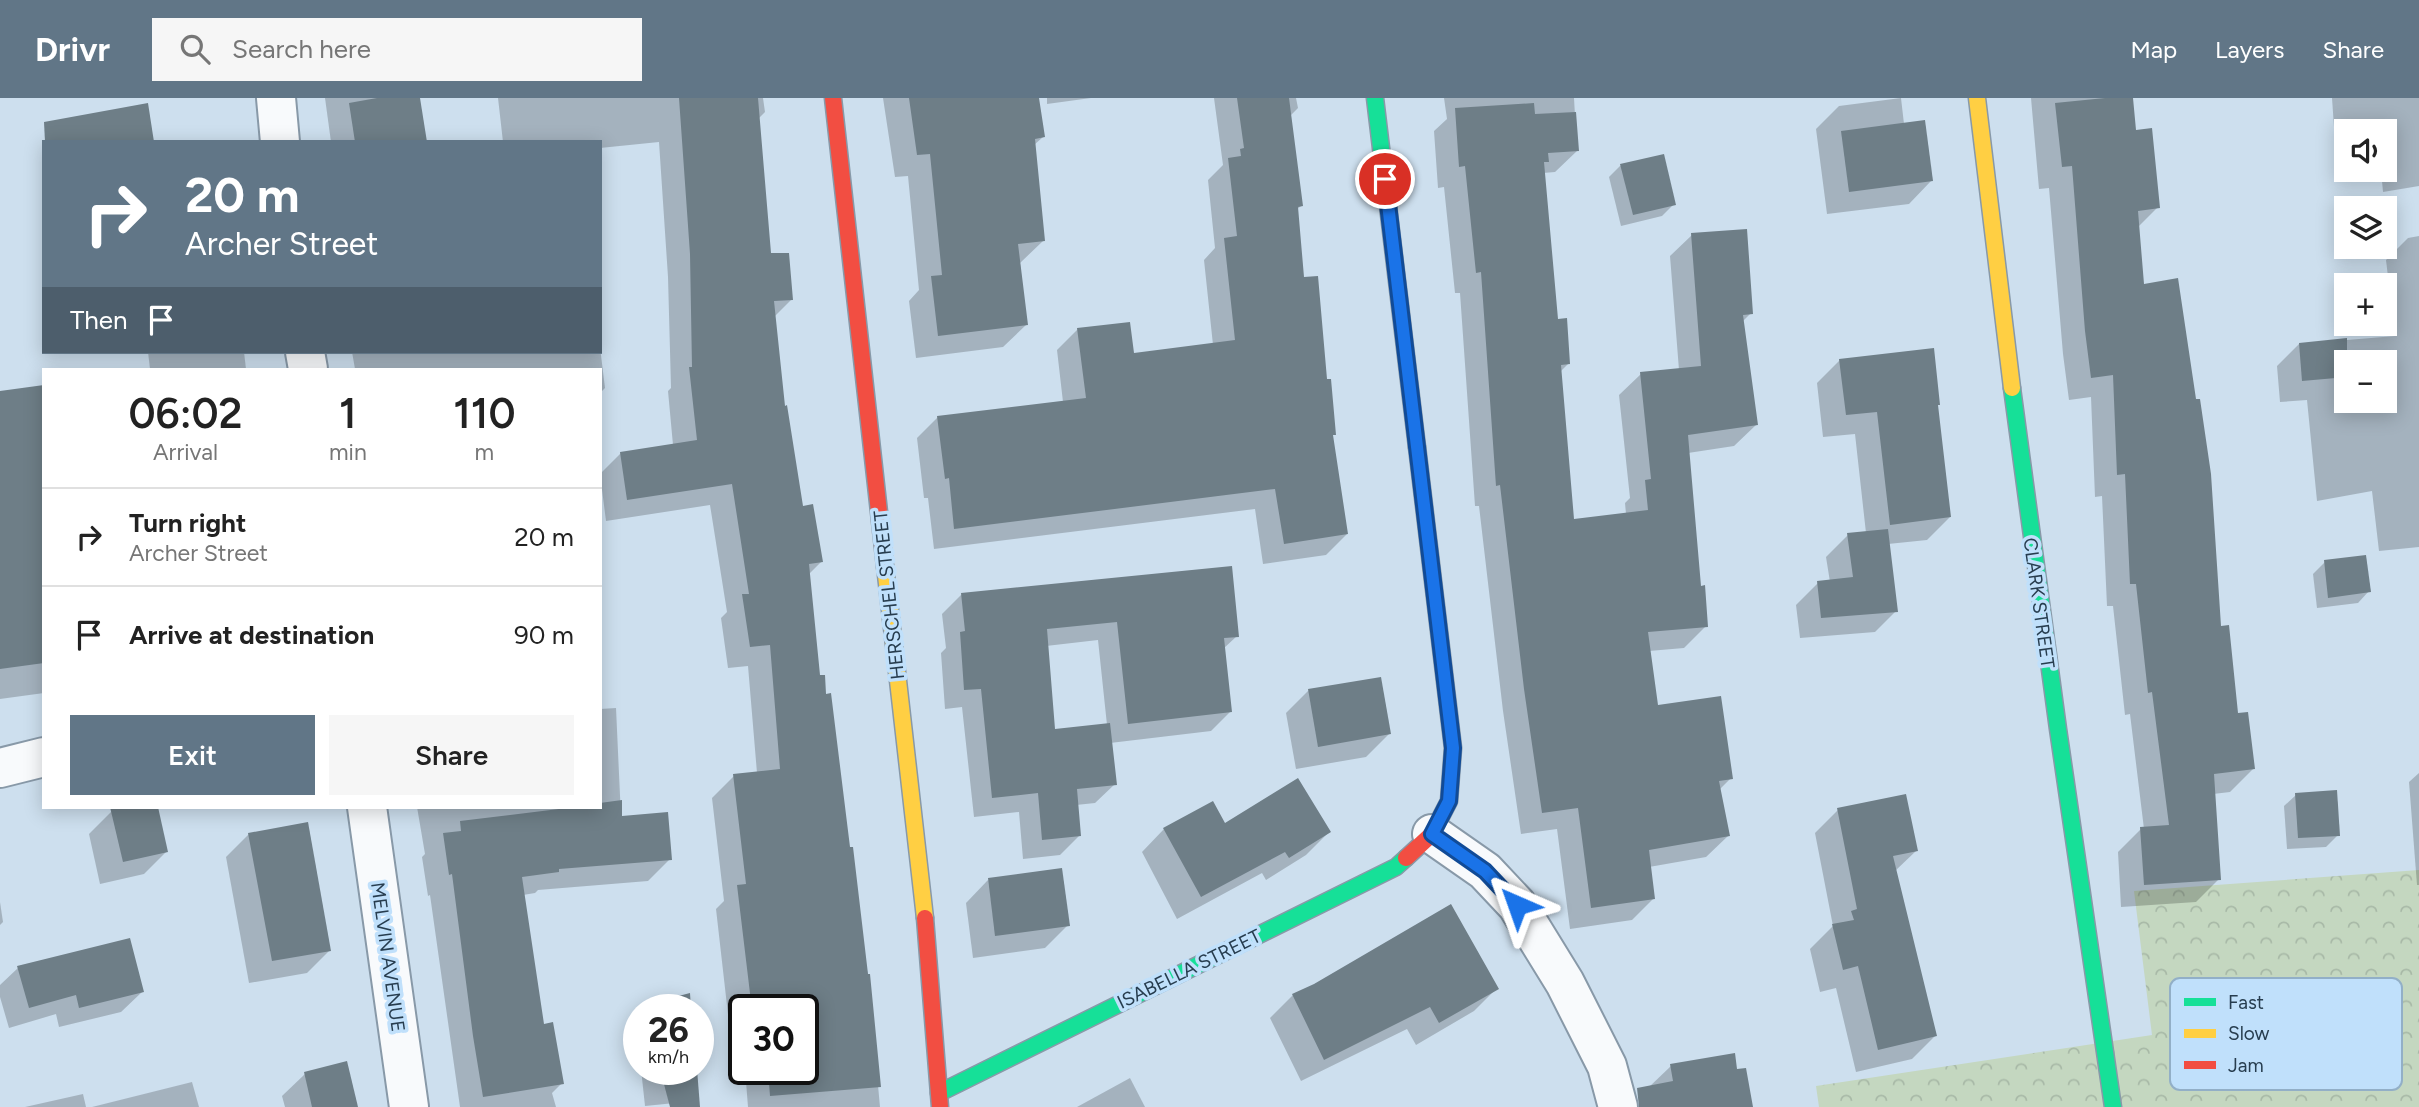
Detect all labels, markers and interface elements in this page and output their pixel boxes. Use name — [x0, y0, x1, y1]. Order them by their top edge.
search box — [152, 18, 642, 81]
text: Drivr — [35, 30, 110, 69]
icon: search — [176, 30, 214, 68]
text: Search here — [232, 33, 371, 65]
text: Map — [2130, 35, 2177, 64]
text: Layers — [2215, 35, 2284, 64]
text: Share — [2322, 35, 2384, 64]
map controls — [2334, 119, 2397, 413]
button: sound — [2334, 119, 2397, 182]
pin — [1355, 149, 1415, 209]
icon: arrive — [1366, 160, 1404, 198]
text: 20 m — [185, 165, 300, 224]
icon: right — [70, 168, 161, 259]
button: layers — [2334, 196, 2397, 259]
text: Archer Street — [185, 225, 378, 263]
button: + — [2334, 273, 2397, 336]
icon: arrive — [142, 301, 180, 339]
text: Then — [70, 304, 128, 336]
button: − — [2334, 350, 2397, 413]
text: 06:02 — [128, 388, 243, 439]
text: 1 — [339, 388, 357, 439]
text: 110 — [453, 388, 516, 439]
text: Arrival — [153, 438, 218, 466]
text: min — [329, 438, 367, 466]
text: m — [475, 438, 494, 466]
text: Turn right — [129, 507, 246, 539]
street label: HERSCHEL STREET — [869, 509, 909, 681]
icon: right — [70, 518, 108, 556]
text: 20 m — [514, 521, 574, 553]
street label: CLARK STREET — [2018, 536, 2060, 670]
text: Archer Street — [129, 539, 268, 567]
icon: arrive — [70, 616, 108, 654]
text: Arrive at destination — [129, 619, 374, 651]
text: 90 m — [514, 619, 574, 651]
button: Exit — [70, 715, 315, 795]
button: Share — [329, 715, 574, 795]
position arrow — [1480, 868, 1554, 942]
street label: MELVIN AVENUE — [366, 881, 410, 1033]
street label: ISABELLA STREET — [1113, 924, 1265, 1014]
legend — [2170, 978, 2402, 1090]
text: Fast — [2228, 991, 2264, 1014]
speed limit sign: 30 — [728, 994, 819, 1085]
text: 26 — [648, 1009, 689, 1051]
text: Slow — [2228, 1022, 2270, 1045]
text: km/h — [648, 1046, 689, 1068]
text: Jam — [2228, 1054, 2264, 1077]

